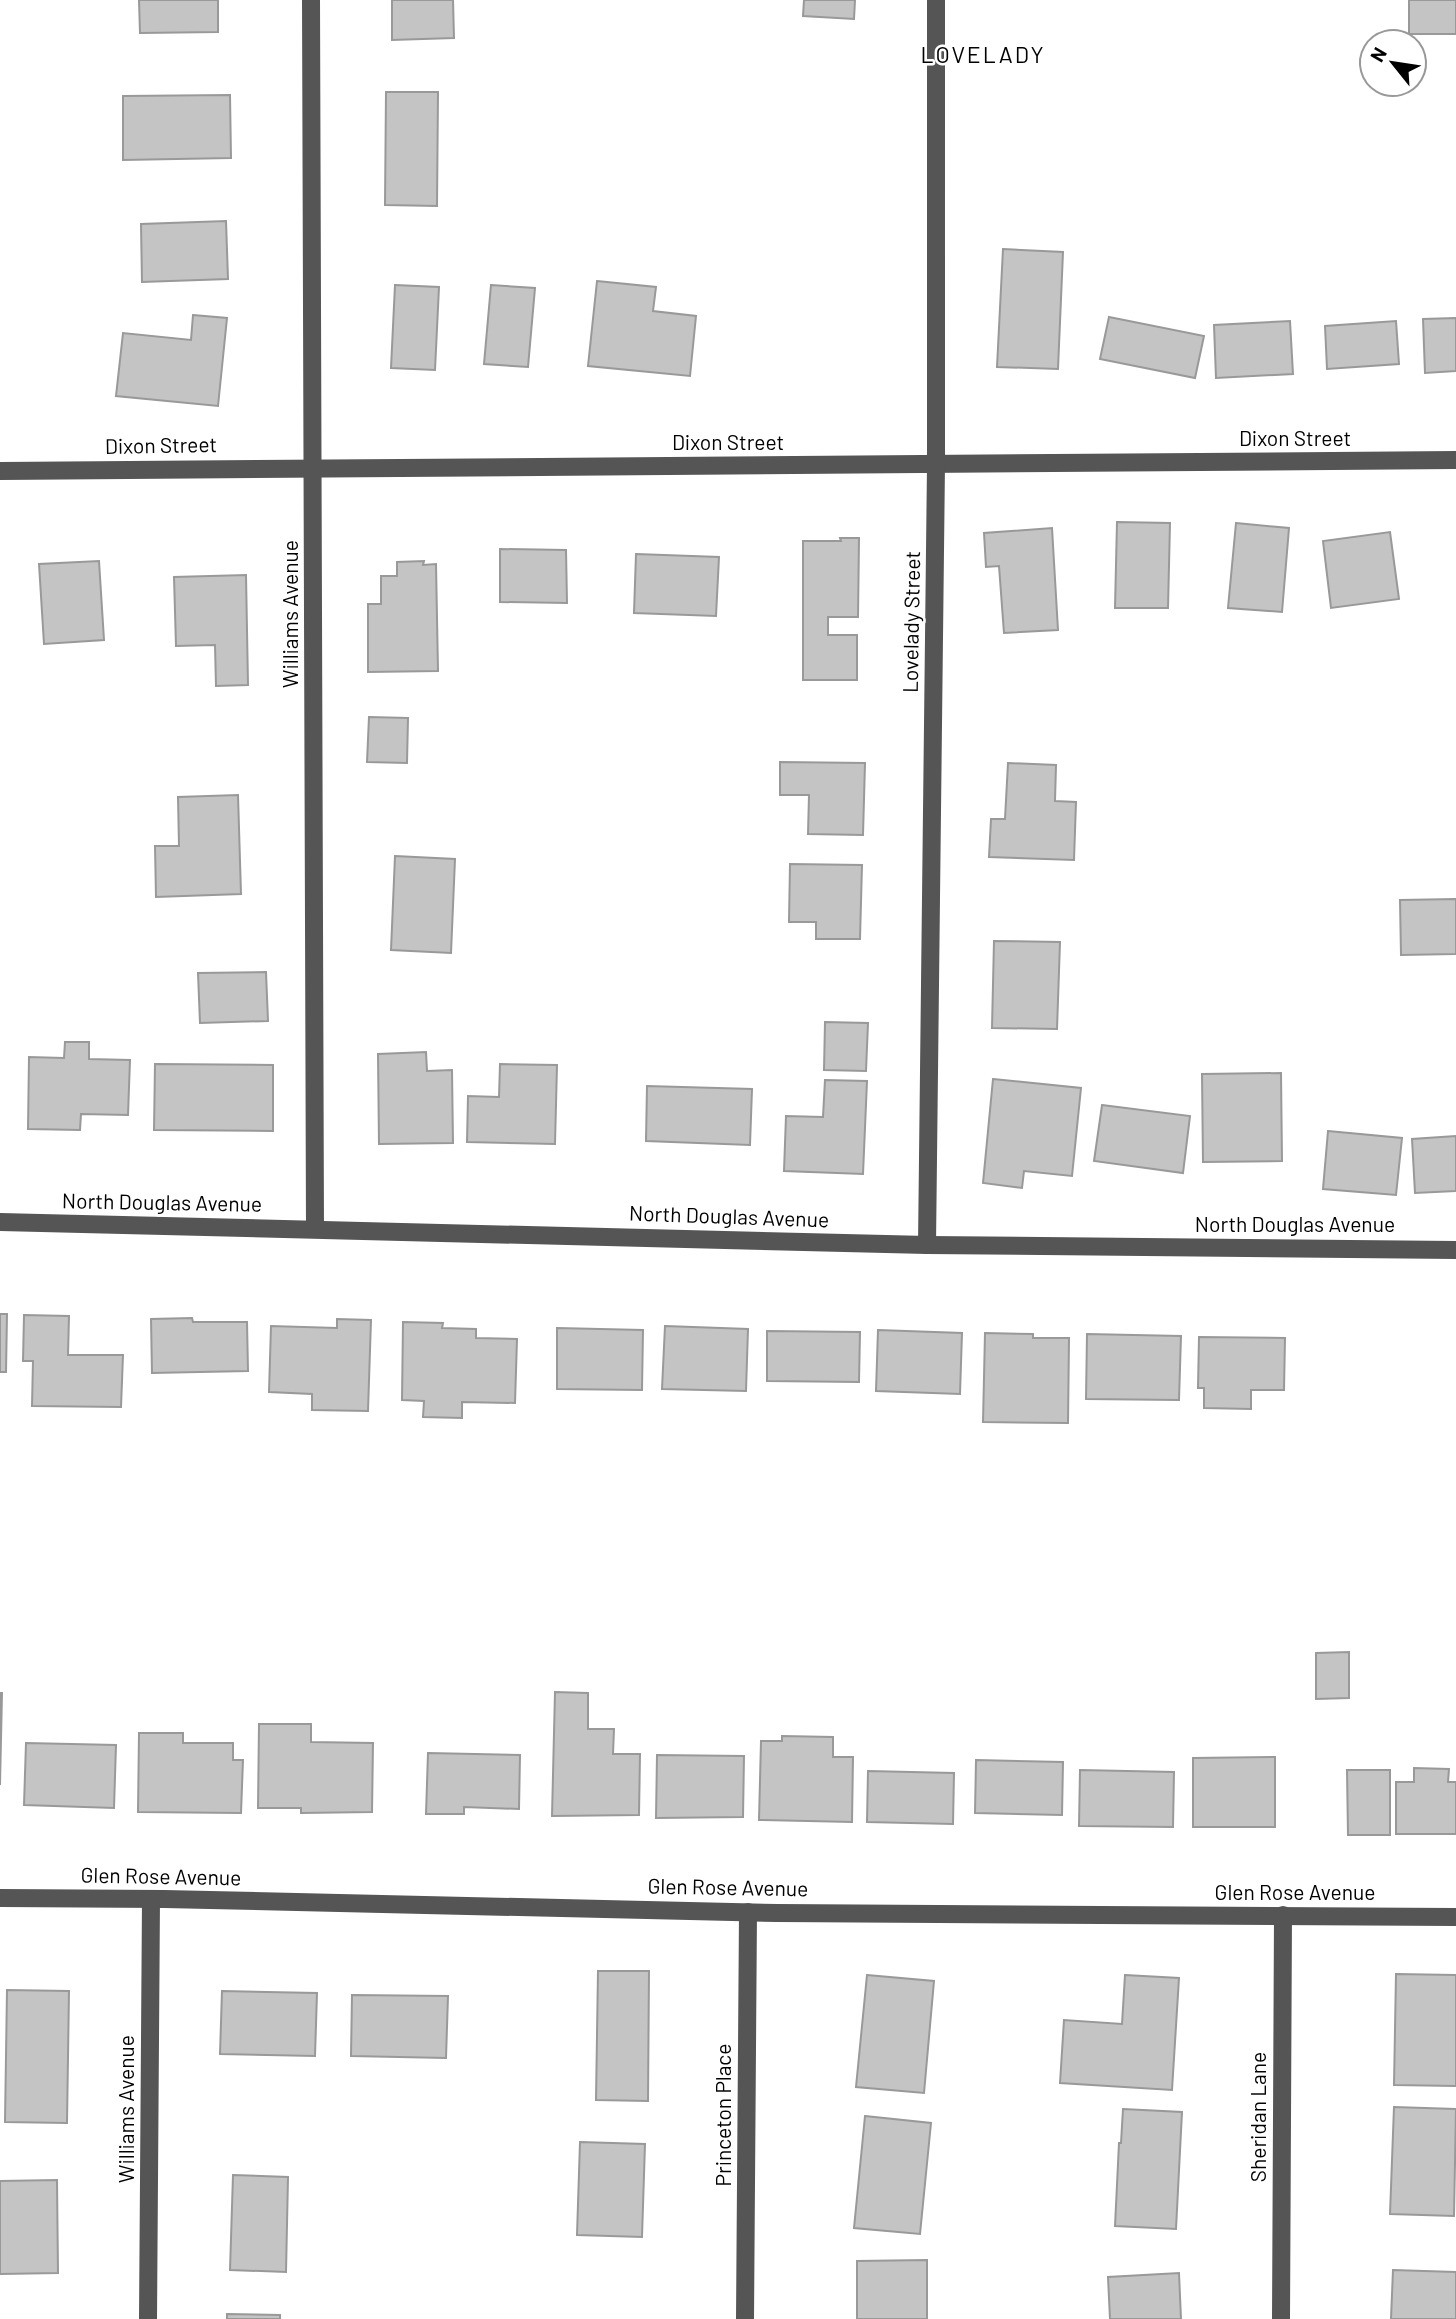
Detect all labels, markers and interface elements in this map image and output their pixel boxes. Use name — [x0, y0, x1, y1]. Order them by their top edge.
north arrow — [1358, 28, 1428, 98]
district label: LOVELADY — [920, 40, 1046, 68]
text: N — [1365, 43, 1391, 65]
street label: Dixon Street — [1239, 425, 1351, 450]
street label: Dixon Street — [672, 429, 784, 454]
street label: Dixon Street — [105, 431, 217, 458]
street label: Williams Avenue — [277, 540, 302, 688]
street label: Lovelady Street — [897, 551, 924, 693]
street label: North Douglas Avenue — [62, 1187, 262, 1216]
street label: North Douglas Avenue — [629, 1200, 830, 1231]
street label: North Douglas Avenue — [1195, 1211, 1395, 1236]
street label: Glen Rose Avenue — [80, 1862, 242, 1889]
street label: Glen Rose Avenue — [647, 1873, 809, 1900]
street label: Glen Rose Avenue — [1215, 1879, 1375, 1904]
street label: Williams Avenue — [113, 2035, 138, 2183]
street label: Princeton Place — [710, 2044, 735, 2186]
street label: Sheridan Lane — [1245, 2052, 1270, 2182]

